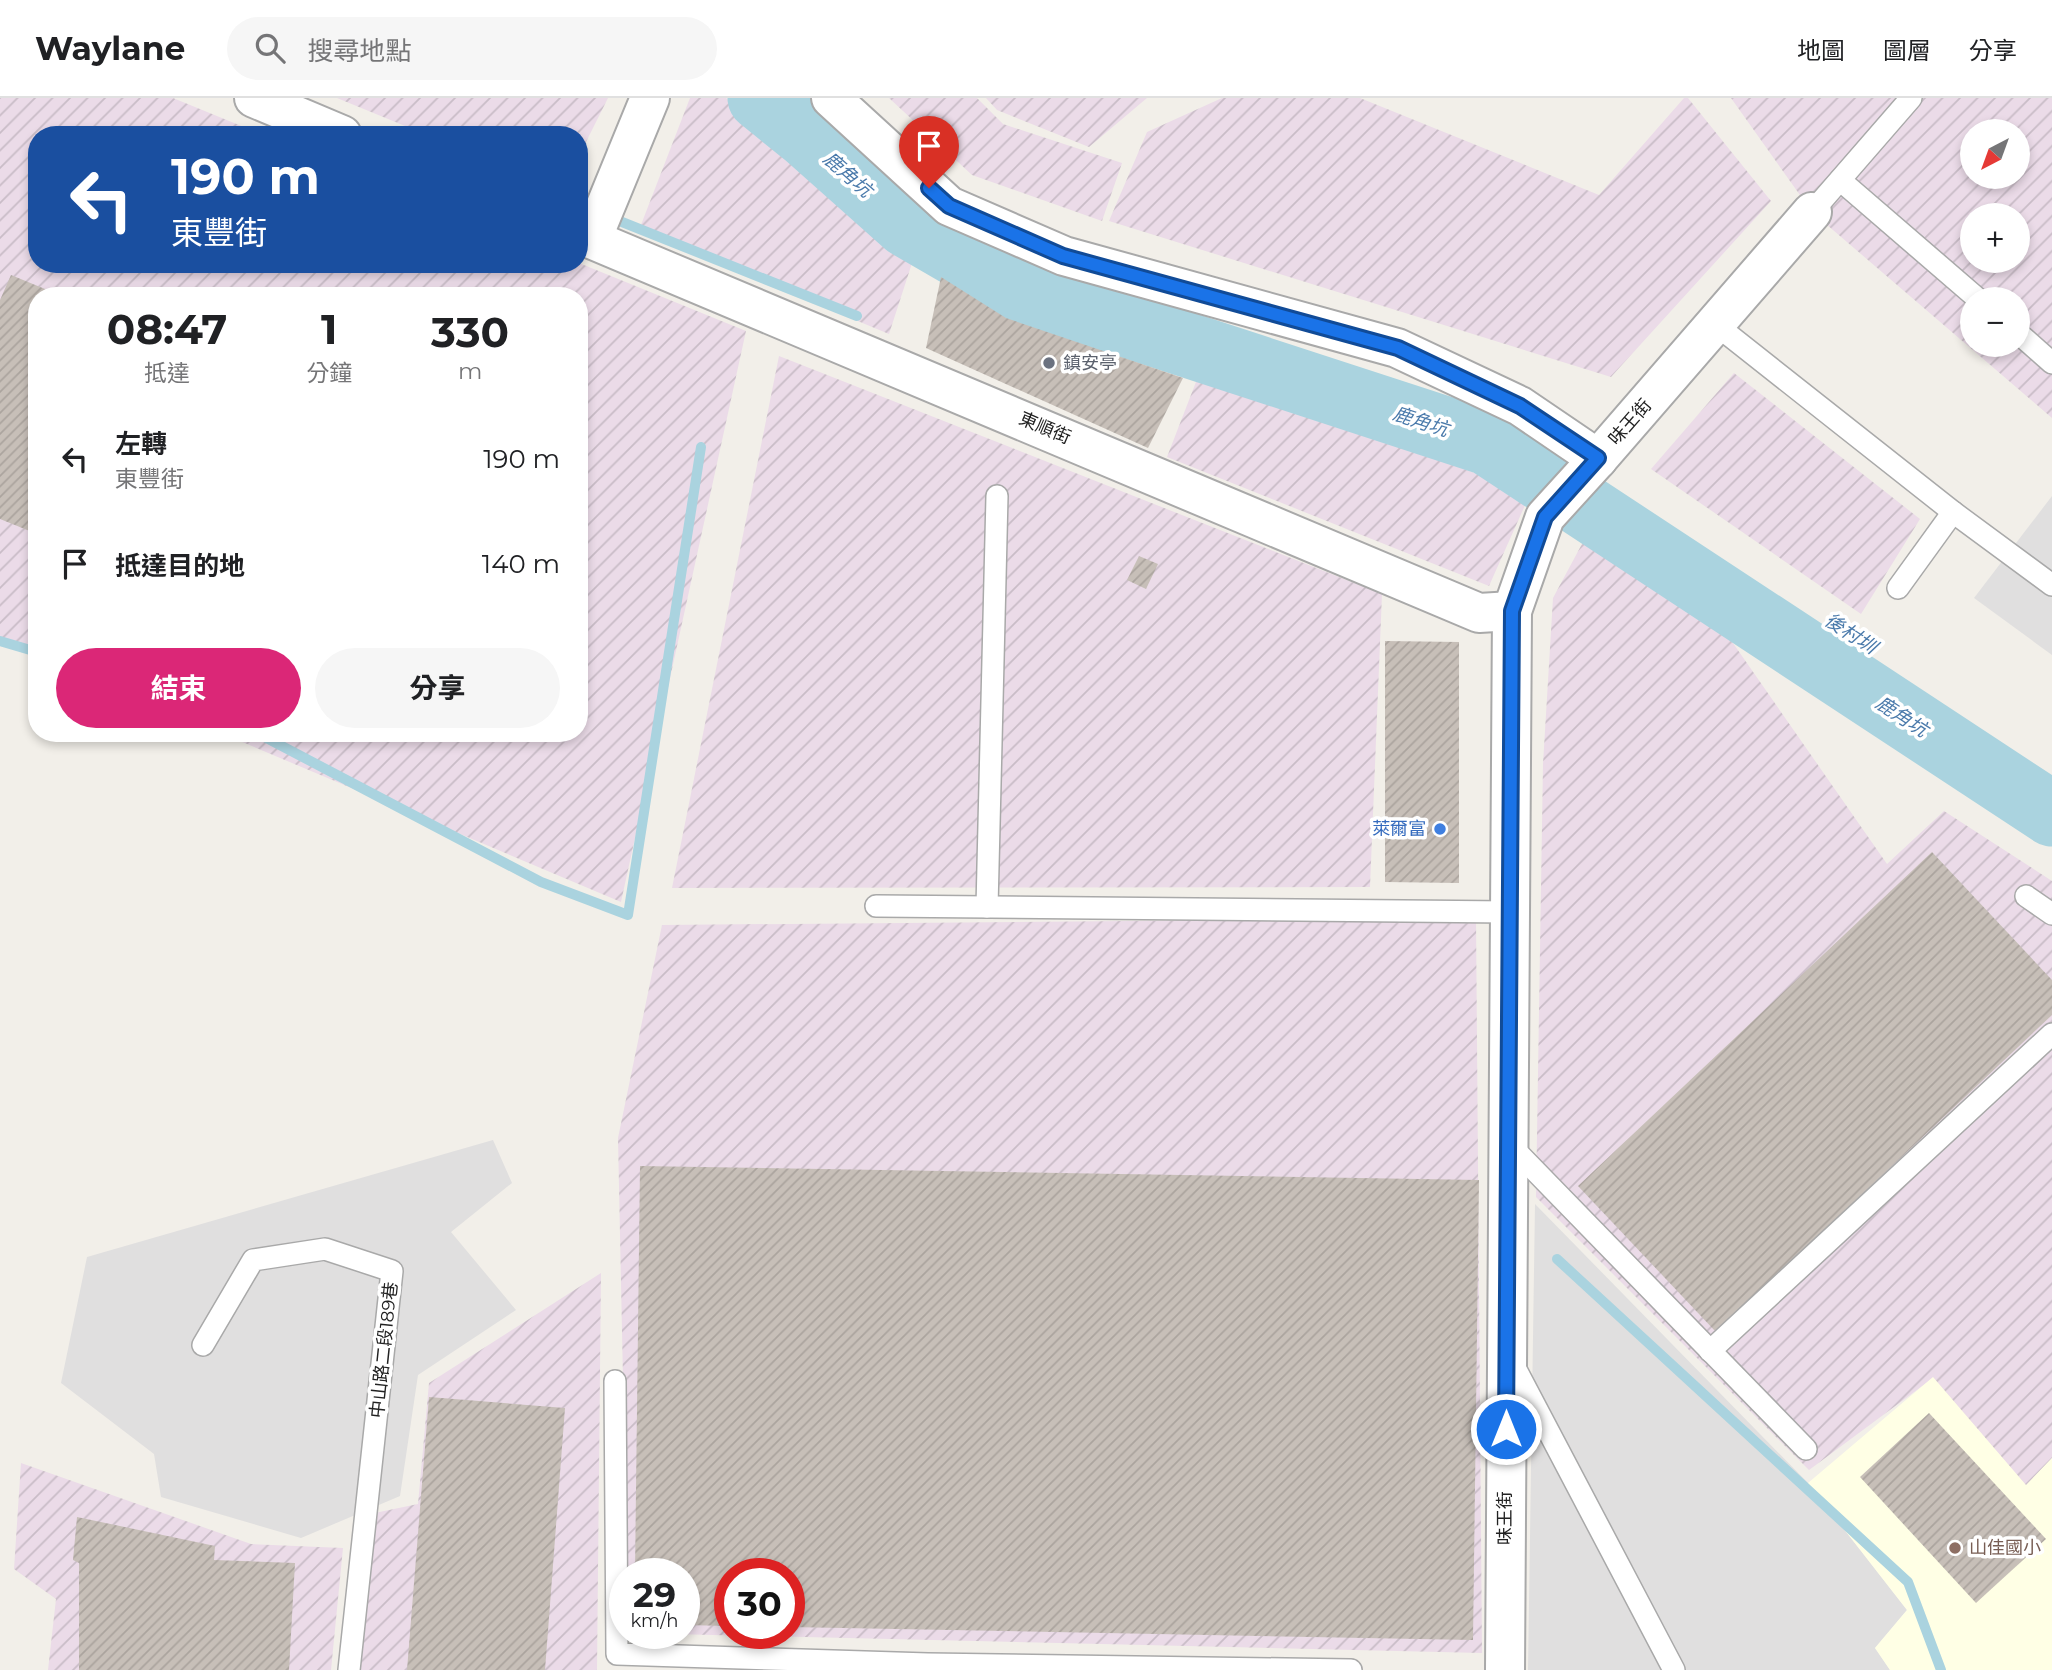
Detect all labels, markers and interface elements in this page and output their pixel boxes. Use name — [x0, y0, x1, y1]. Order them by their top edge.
search box — [227, 17, 717, 80]
text: Waylane — [35, 28, 185, 68]
icon: search — [251, 29, 289, 67]
text: 搜尋地點 — [307, 35, 411, 67]
text: 地圖 — [1797, 36, 1845, 65]
text: 圖層 — [1883, 36, 1931, 65]
text: 分享 — [1969, 36, 2017, 65]
pin — [899, 116, 959, 188]
north arrow — [1960, 119, 2030, 189]
map controls — [1960, 119, 2030, 357]
icon: arrive — [910, 127, 948, 165]
text: 190 m — [171, 147, 320, 206]
water label: 鹿角坑 — [819, 147, 879, 204]
icon: left — [56, 154, 147, 245]
button: + — [1960, 203, 2030, 273]
text: 東豐街 — [171, 213, 267, 252]
button: − — [1960, 287, 2030, 357]
text: 08:47 — [107, 303, 227, 355]
text: 1 — [321, 303, 337, 355]
text: 330 — [431, 306, 509, 358]
place label: 鎮安亭 — [1063, 352, 1117, 374]
marker: 鎮安亭 — [1041, 355, 1057, 371]
text: m — [458, 357, 482, 385]
text: 抵達 — [144, 359, 190, 387]
text: 分鐘 — [306, 359, 352, 387]
street label: 味王街 — [1604, 394, 1656, 450]
water label: 鹿角坑 — [1390, 402, 1454, 442]
street label: 東順街 — [1016, 407, 1074, 449]
text: 左轉 — [115, 428, 167, 460]
icon: left — [56, 440, 94, 478]
text: 190 m — [483, 443, 560, 475]
text: 東豐街 — [115, 465, 184, 493]
icon: arrive — [56, 545, 94, 583]
text: 140 m — [482, 548, 560, 580]
text: 抵達目的地 — [115, 550, 245, 582]
water label: 後村圳 — [1821, 608, 1883, 660]
button: 結束 — [56, 648, 301, 728]
button: 分享 — [315, 648, 560, 728]
water label: 鹿角坑 — [1872, 691, 1934, 743]
place label: 萊爾富 — [1372, 818, 1426, 840]
marker: 萊爾富 — [1432, 821, 1448, 837]
street label: 中山路二段189巷 — [366, 1281, 402, 1419]
position arrow — [1469, 1392, 1543, 1466]
street label: 味王街 — [1494, 1491, 1516, 1545]
place label: 山佳國小 — [1969, 1537, 2041, 1559]
marker: 山佳國小 — [1947, 1540, 1963, 1556]
speed limit sign: 30 — [714, 1558, 805, 1649]
text: 29 — [633, 1573, 676, 1616]
text: km/h — [630, 1610, 679, 1632]

